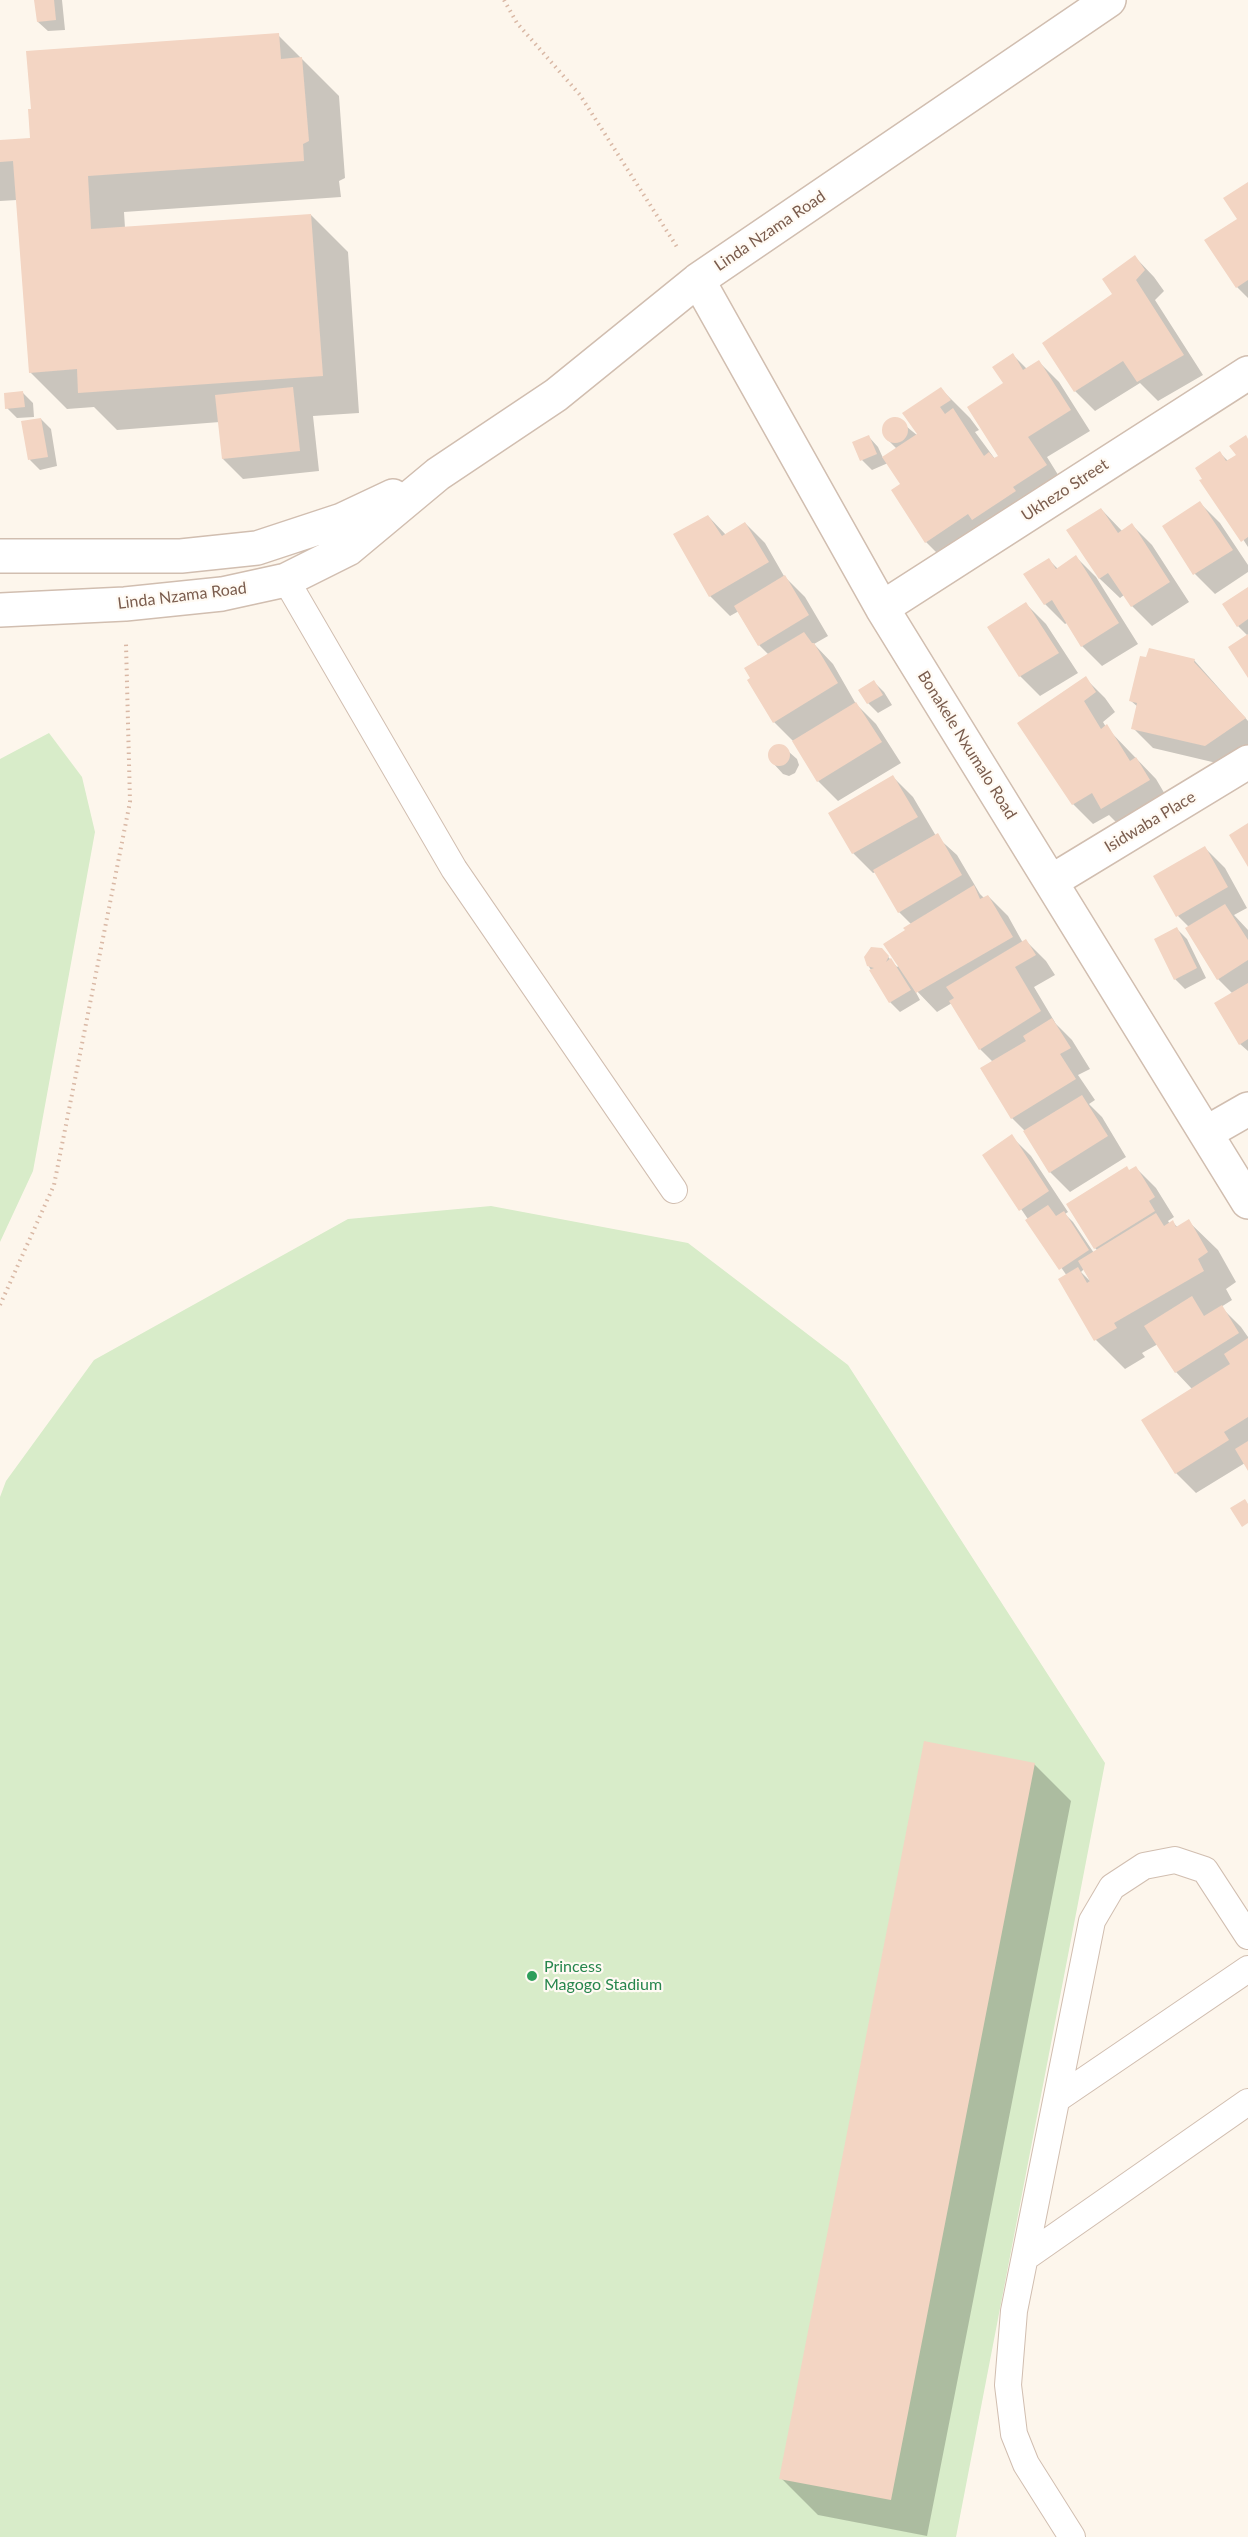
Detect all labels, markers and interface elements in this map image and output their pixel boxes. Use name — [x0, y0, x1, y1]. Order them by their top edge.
street label: Linda Nzama Road — [711, 187, 829, 275]
street label: Ukhezo Street — [1018, 455, 1112, 525]
street label: Linda Nzama Road — [116, 579, 248, 613]
street label: Bonakele Nxumalo Road — [913, 667, 1021, 823]
street label: Isidwaba Place — [1101, 787, 1199, 857]
place label: Princess Magogo Stadium — [544, 1957, 662, 1995]
marker: Princess Magogo Stadium — [525, 1969, 539, 1983]

